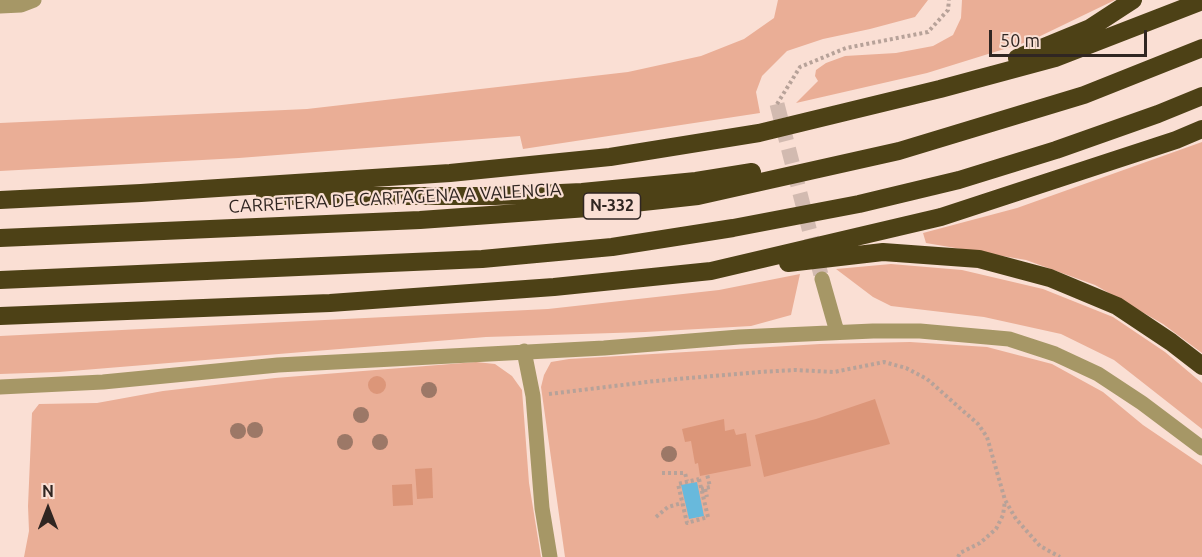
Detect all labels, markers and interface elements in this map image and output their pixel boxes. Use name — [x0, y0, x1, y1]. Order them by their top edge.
scale bar — [992, 18, 1150, 56]
text: 50 m — [1000, 30, 1040, 50]
street label: CARRETERA DE CARTAGENA A VALENCIA — [228, 178, 562, 218]
road number: N-332 — [584, 193, 640, 219]
north arrow — [18, 479, 78, 539]
text: N — [42, 482, 54, 500]

